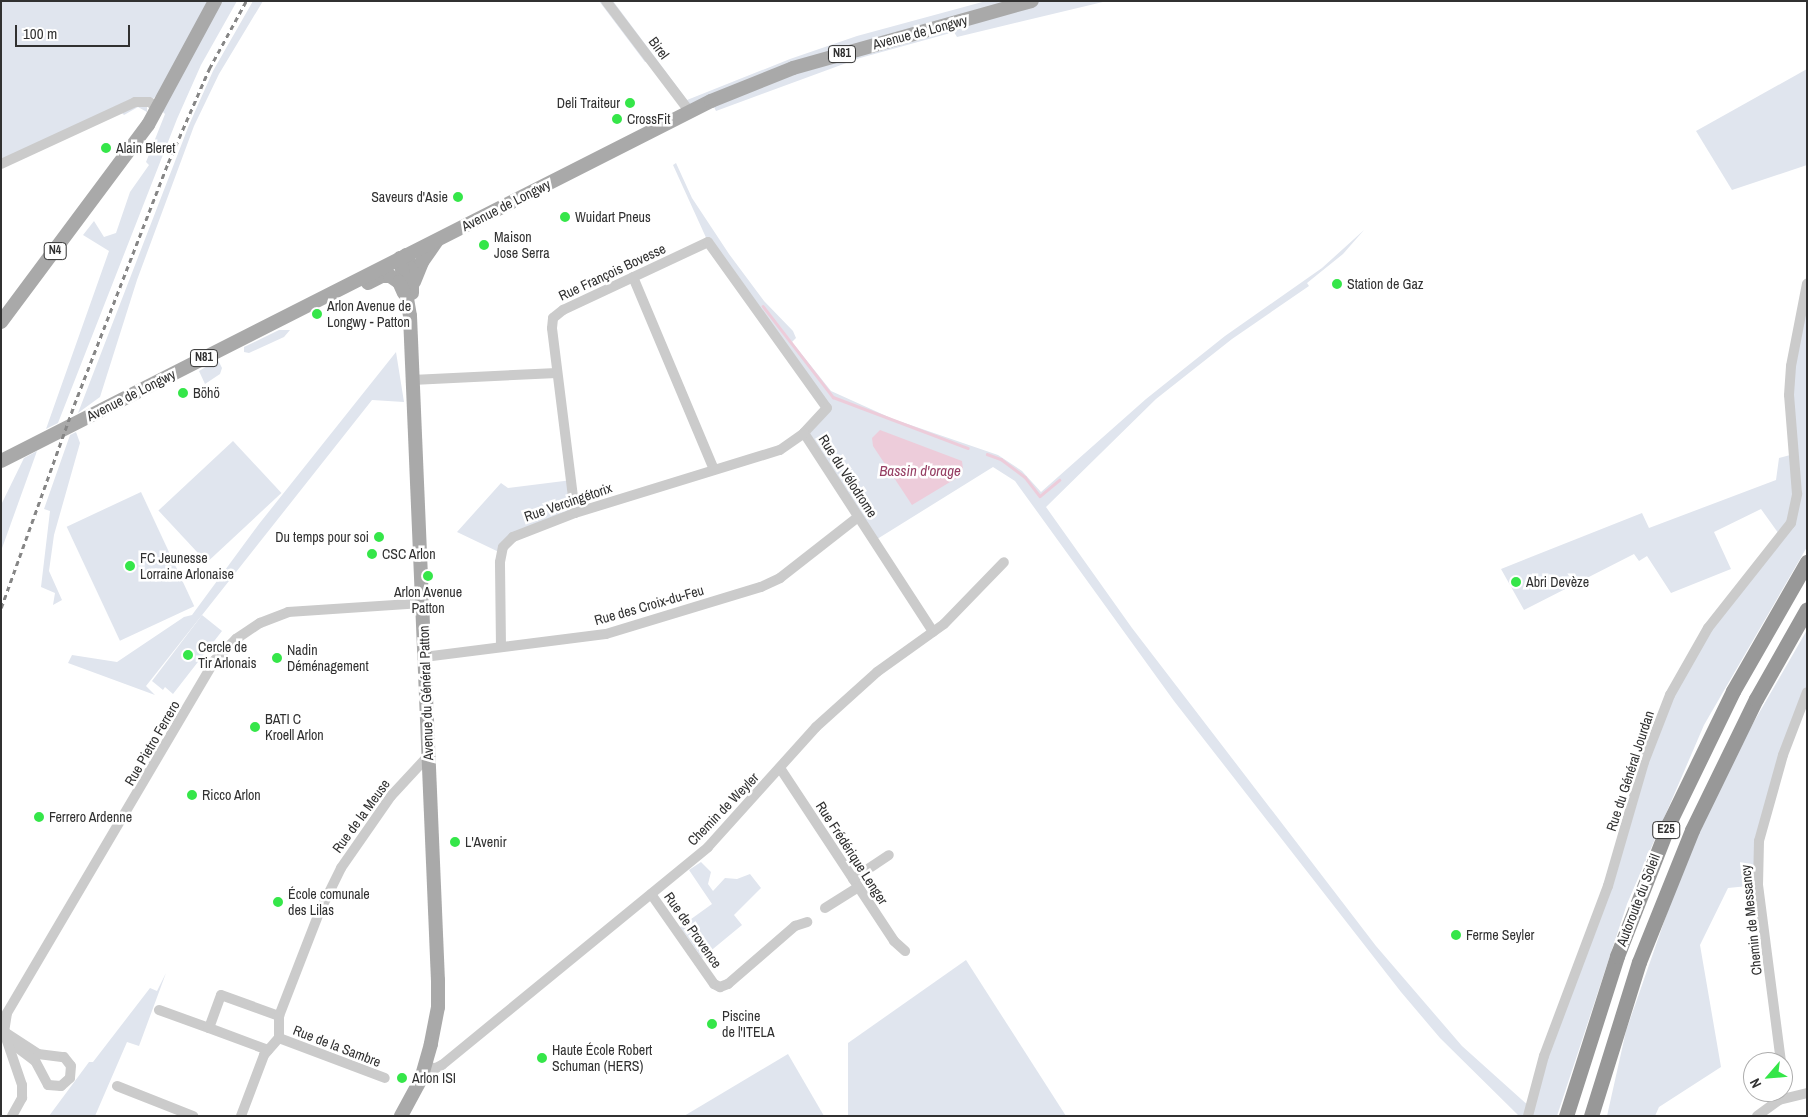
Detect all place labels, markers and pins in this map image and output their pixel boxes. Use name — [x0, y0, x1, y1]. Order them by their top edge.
place label: Deli Traiteur — [557, 95, 620, 111]
marker: Deli Traiteur — [624, 97, 636, 109]
place label: CrossFit — [627, 111, 670, 127]
marker: CrossFit — [611, 113, 623, 125]
place label: Alain Bleret — [116, 140, 175, 156]
marker: Alain Bleret — [100, 142, 112, 154]
place label: Saveurs d'Asie — [371, 189, 448, 205]
marker: Saveurs d'Asie — [452, 191, 464, 203]
place label: Wuidart Pneus — [575, 209, 651, 225]
marker: Wuidart Pneus — [559, 211, 571, 223]
place label: Maison Jose Serra — [494, 229, 550, 262]
marker: Maison Jose Serra — [478, 239, 490, 251]
place label: Station de Gaz — [1347, 276, 1424, 292]
marker: Station de Gaz — [1331, 278, 1343, 290]
place label: Arlon Avenue de Longwy - Patton — [327, 298, 412, 331]
marker: Arlon Avenue de Longwy - Patton — [311, 308, 323, 320]
place label: Böhö — [193, 385, 220, 401]
marker: Böhö — [177, 387, 189, 399]
place label: Du temps pour soi — [275, 529, 369, 545]
marker: Du temps pour soi — [373, 531, 385, 543]
place label: CSC Arlon — [382, 546, 436, 562]
marker: CSC Arlon — [366, 548, 378, 560]
place label: FC Jeunesse Lorraine Arlonaise — [140, 550, 234, 582]
marker: FC Jeunesse Lorraine Arlonaise — [124, 560, 136, 572]
marker: Arlon Avenue Patton — [422, 570, 434, 582]
place label: Abri Devèze — [1526, 574, 1589, 590]
marker: Abri Devèze — [1510, 576, 1522, 588]
place label: Arlon Avenue Patton — [394, 584, 462, 616]
place label: Cercle de Tir Arlonais — [198, 639, 257, 672]
place label: Nadin Déménagement — [287, 642, 369, 674]
marker: Cercle de Tir Arlonais — [182, 649, 194, 661]
marker: Nadin Déménagement — [271, 652, 283, 664]
place label: BATI C Kroell Arlon — [265, 711, 324, 744]
marker: BATI C Kroell Arlon — [249, 721, 261, 733]
place label: Ricco Arlon — [202, 787, 261, 803]
marker: Ricco Arlon — [186, 789, 198, 801]
place label: Ferrero Ardenne — [49, 809, 133, 825]
marker: Ferrero Ardenne — [33, 811, 45, 823]
place label: L'Avenir — [465, 834, 507, 850]
marker: L'Avenir — [449, 836, 461, 848]
place label: École comunale des Lilas — [288, 886, 370, 919]
marker: École comunale des Lilas — [272, 896, 284, 908]
place label: Ferme Seyler — [1466, 927, 1534, 943]
marker: Ferme Seyler — [1450, 929, 1462, 941]
place label: Piscine de l'ITELA — [722, 1008, 775, 1040]
marker: Piscine de l'ITELA — [706, 1018, 718, 1030]
place label: Haute École Robert Schuman (HERS) — [552, 1042, 652, 1074]
marker: Haute École Robert Schuman (HERS) — [536, 1052, 548, 1064]
place label: Arlon ISI — [412, 1070, 456, 1086]
marker: Arlon ISI — [396, 1072, 408, 1084]

